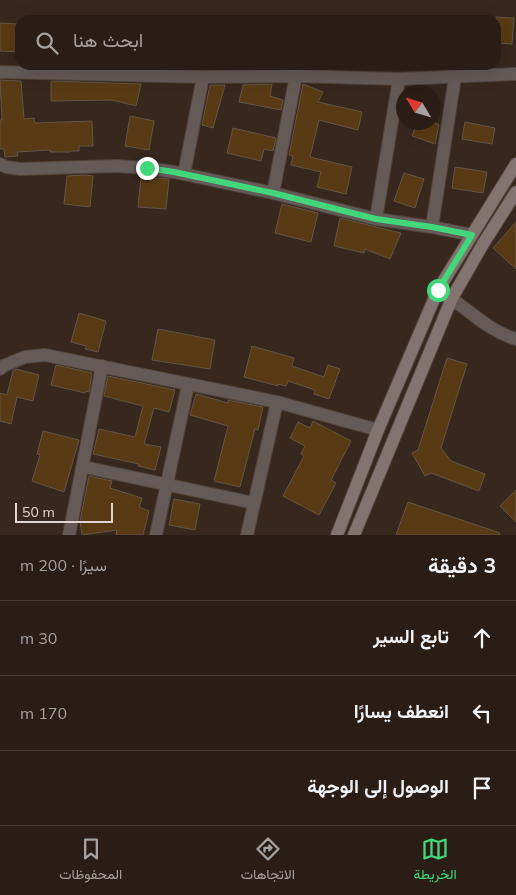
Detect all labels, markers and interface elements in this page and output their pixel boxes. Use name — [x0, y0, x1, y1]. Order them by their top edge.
search box — [15, 15, 501, 70]
text: ابحث هنا — [73, 28, 143, 52]
icon: search — [33, 29, 61, 57]
north arrow — [396, 85, 441, 130]
route end — [136, 157, 159, 180]
route start — [427, 279, 450, 302]
scale bar — [15, 500, 112, 523]
text: 50 m — [22, 503, 55, 521]
text: 3 دقيقة — [428, 552, 496, 578]
text: سيرًا · 200 m — [20, 555, 107, 575]
text: تابع السير — [373, 624, 449, 648]
icon: ahead — [468, 624, 496, 652]
text: 30 m — [20, 628, 57, 648]
text: انعطف يسارًا — [354, 699, 449, 723]
icon: left — [468, 699, 496, 727]
text: 170 m — [20, 703, 67, 723]
text: الوصول إلى الوجهة — [307, 774, 449, 798]
icon: arrive — [468, 774, 496, 802]
tab: المحفوظات — [59, 835, 122, 887]
tab: الاتجاهات — [241, 835, 295, 887]
tab: الخريطة — [413, 835, 457, 887]

